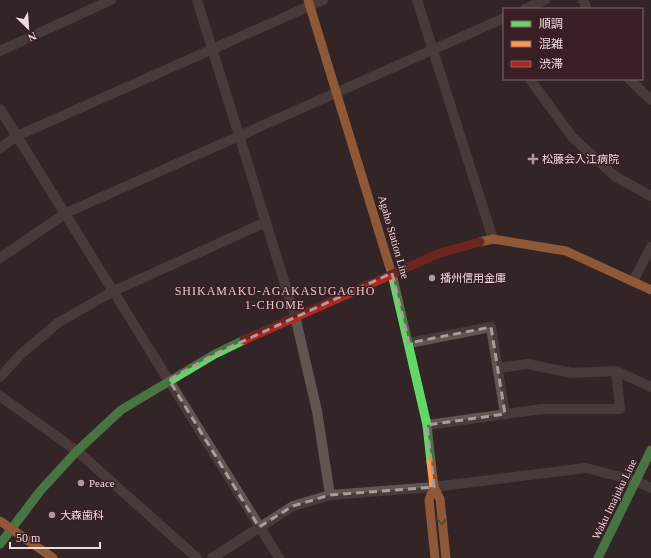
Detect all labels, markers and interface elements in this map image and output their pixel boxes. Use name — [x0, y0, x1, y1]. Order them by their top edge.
north arrow — [8, 8, 48, 48]
legend — [503, 8, 643, 80]
text: 順調 — [539, 17, 563, 31]
text: N — [26, 30, 38, 44]
text: 混雑 — [539, 37, 563, 51]
text: 渋滞 — [539, 57, 563, 71]
marker: 松藤会入江病院 — [527, 153, 539, 165]
place label: 松藤会入江病院 — [542, 153, 619, 165]
street label: Agaho Station Line — [376, 194, 412, 280]
place label: 播州信用金庫 — [440, 272, 506, 284]
marker: 播州信用金庫 — [427, 273, 437, 283]
district label: SHIKAMAKU-AGAKASUGACHO 1-CHOME — [175, 284, 375, 312]
street label: Waku Imajuku Line — [589, 457, 639, 541]
place label: Peace — [89, 477, 115, 489]
marker: Peace — [76, 478, 86, 488]
place label: 大森歯科 — [60, 509, 104, 521]
marker: 大森歯科 — [47, 510, 57, 520]
one-way arrow — [437, 519, 446, 525]
scale bar — [10, 524, 100, 550]
text: 50 m — [16, 531, 41, 545]

